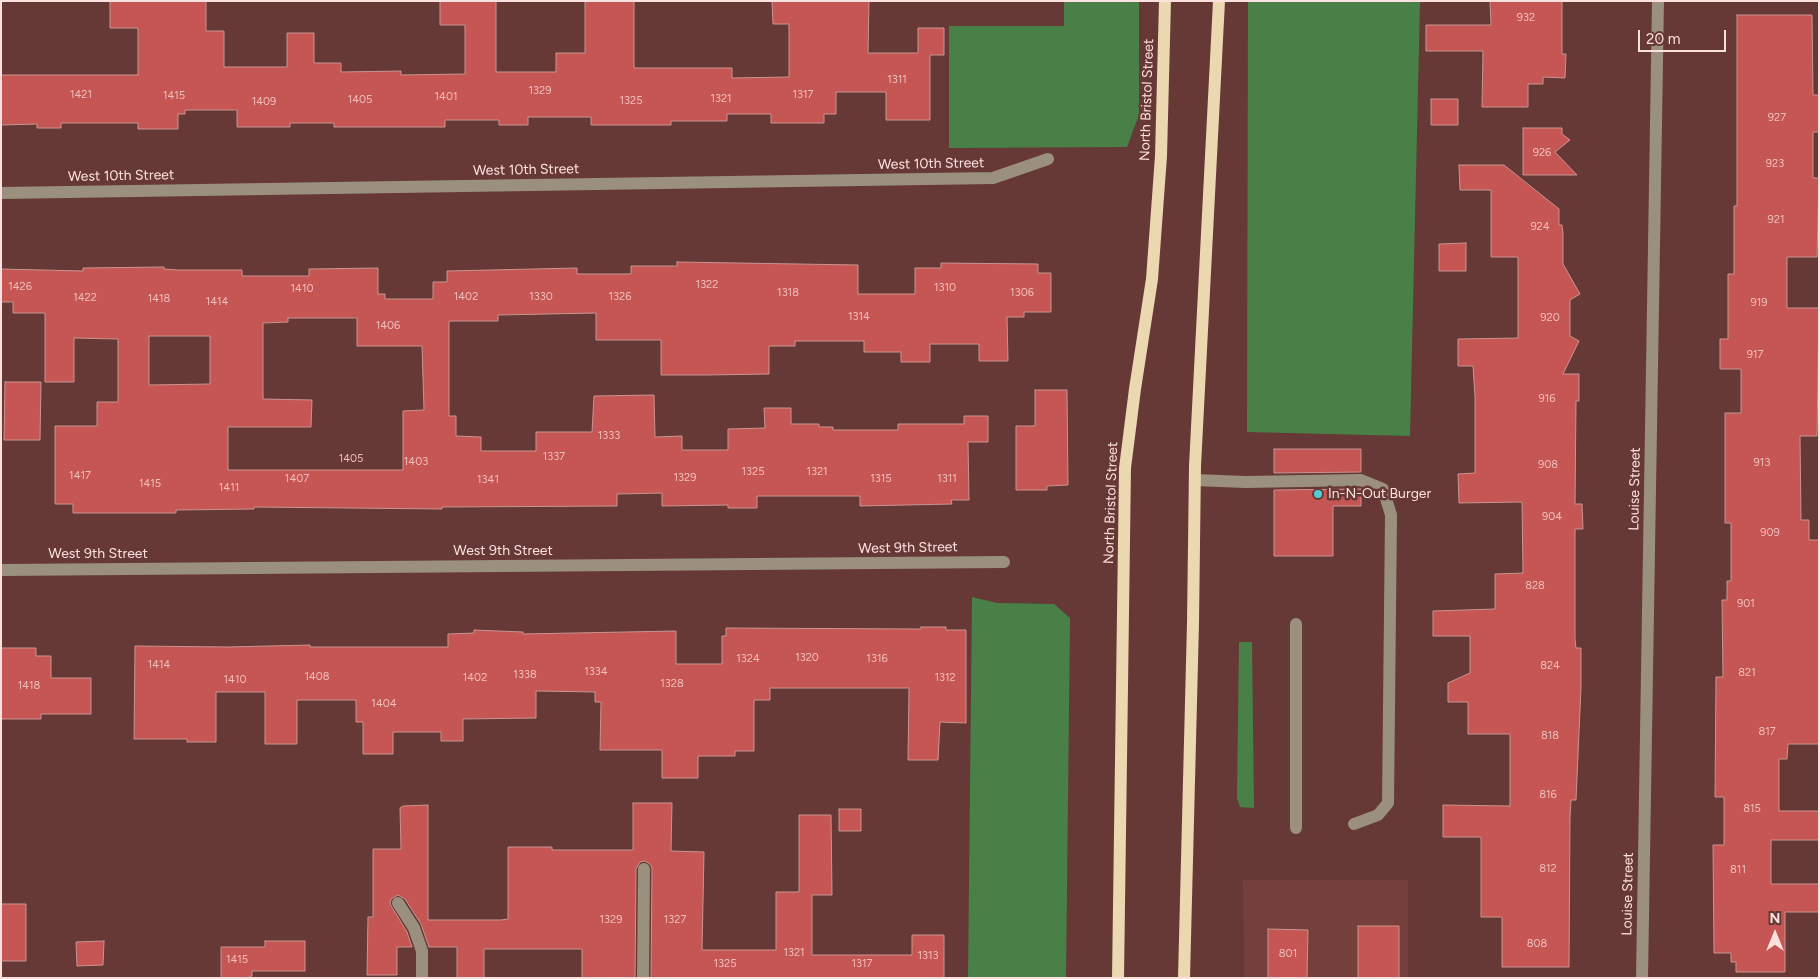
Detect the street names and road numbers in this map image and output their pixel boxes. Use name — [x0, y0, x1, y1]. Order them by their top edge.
street label: North Bristol Street — [1136, 39, 1158, 161]
street label: West 10th Street — [878, 155, 984, 173]
street label: West 10th Street — [473, 161, 579, 179]
street label: West 10th Street — [68, 167, 174, 185]
street label: North Bristol Street — [1100, 442, 1122, 564]
street label: Louise Street — [1626, 447, 1644, 531]
street label: West 9th Street — [858, 539, 958, 557]
street label: West 9th Street — [453, 543, 553, 559]
street label: West 9th Street — [48, 546, 148, 562]
street label: Louise Street — [1619, 852, 1637, 936]

